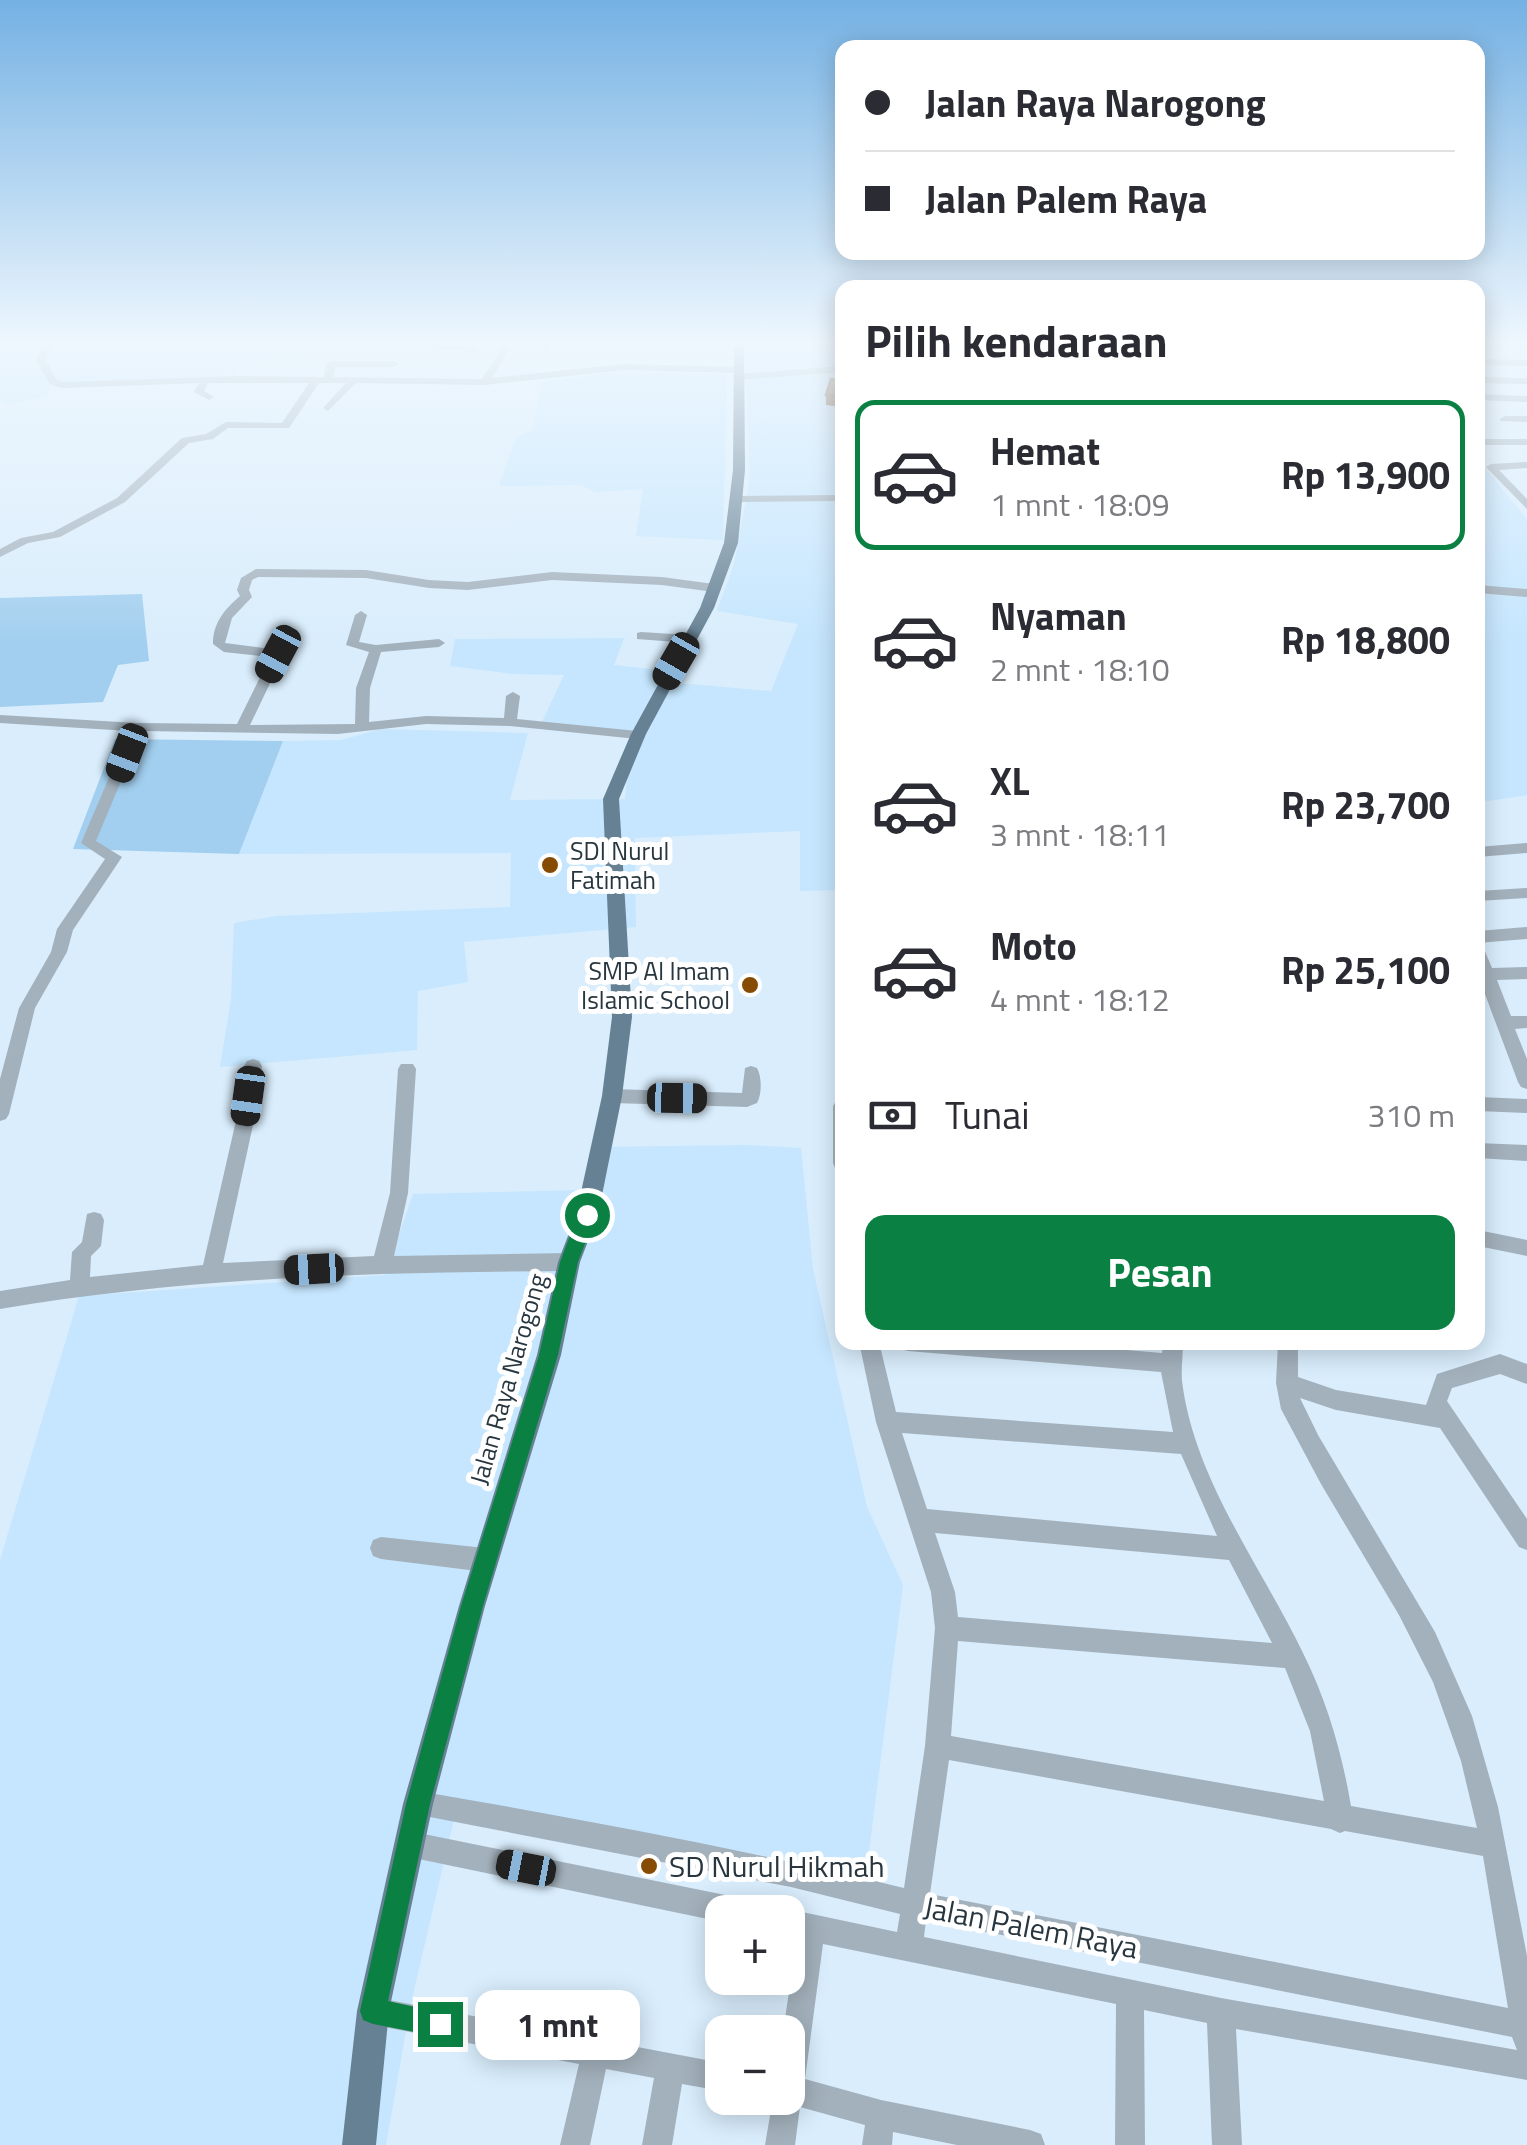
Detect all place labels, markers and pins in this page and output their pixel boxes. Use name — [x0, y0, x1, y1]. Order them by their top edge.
place label: SDI Nurul Fatimah — [570, 832, 669, 899]
marker: SDI Nurul Fatimah — [539, 854, 561, 876]
place label: SMP Al Imam Islamic School — [581, 952, 730, 1019]
marker: SMP Al Imam Islamic School — [739, 974, 761, 996]
place label: SD Nurul Hikmah — [669, 1843, 885, 1889]
marker: SD Nurul Hikmah — [638, 1855, 660, 1877]

